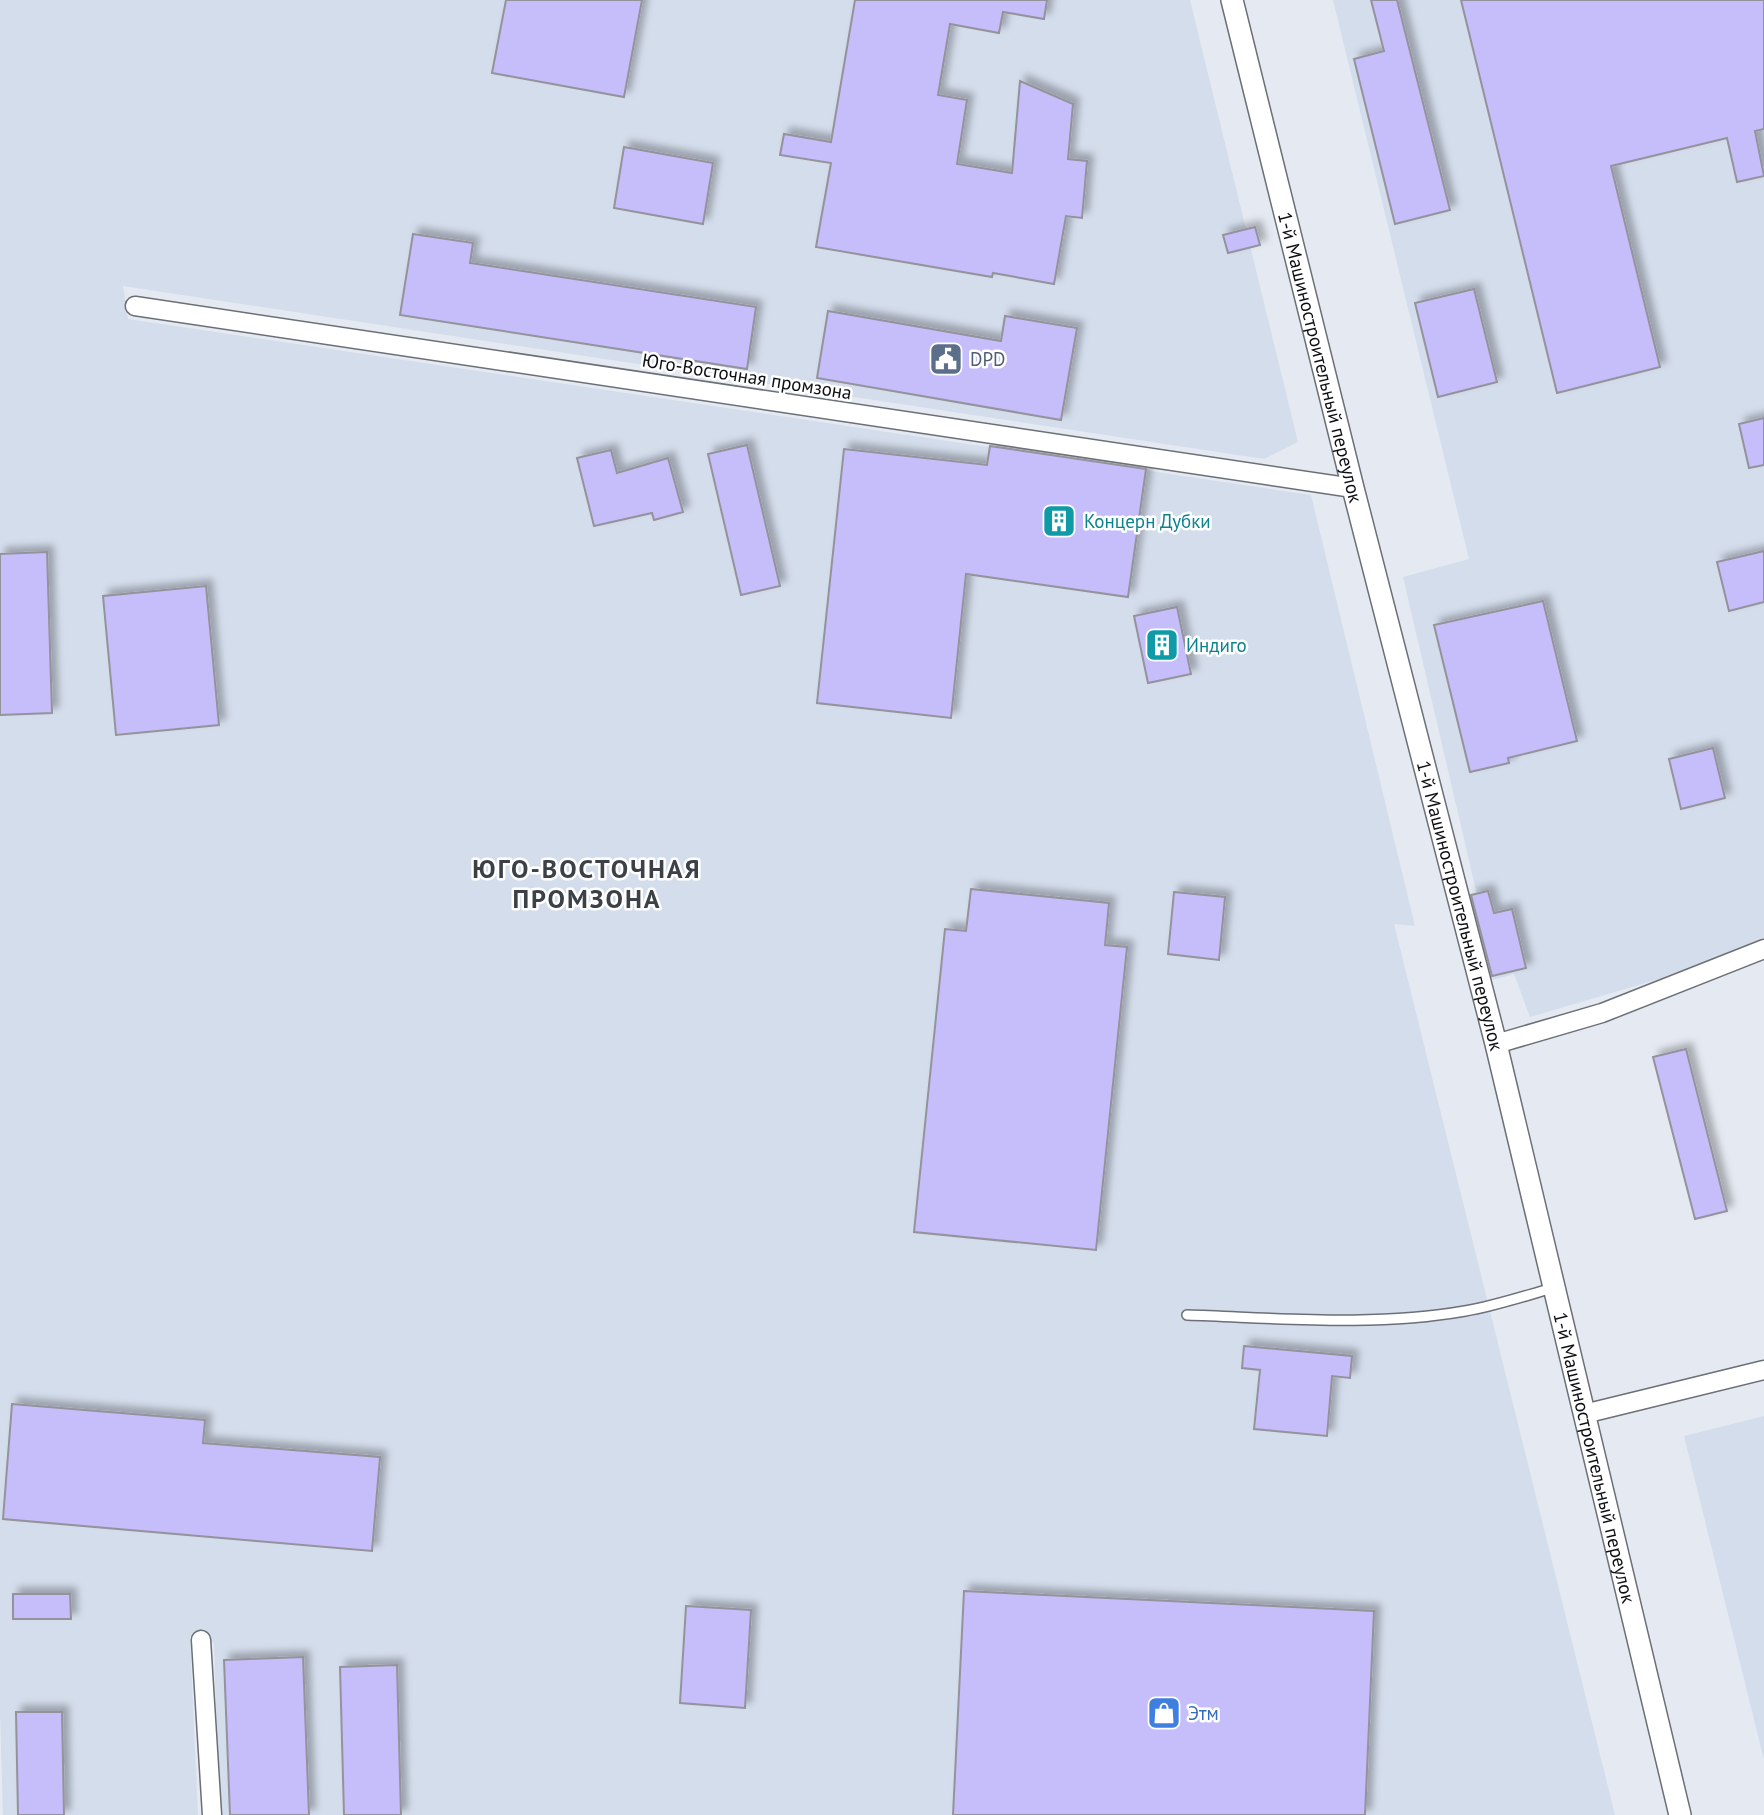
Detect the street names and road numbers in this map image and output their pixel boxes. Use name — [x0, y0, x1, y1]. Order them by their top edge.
street label: 1-й Машиностроительный переулок — [1273, 209, 1368, 505]
street label: Юго-Восточная промзона — [640, 348, 854, 404]
street label: 1-й Машиностроительный переулок — [1412, 758, 1509, 1053]
street label: 1-й Машиностроительный переулок — [1548, 1309, 1641, 1606]

